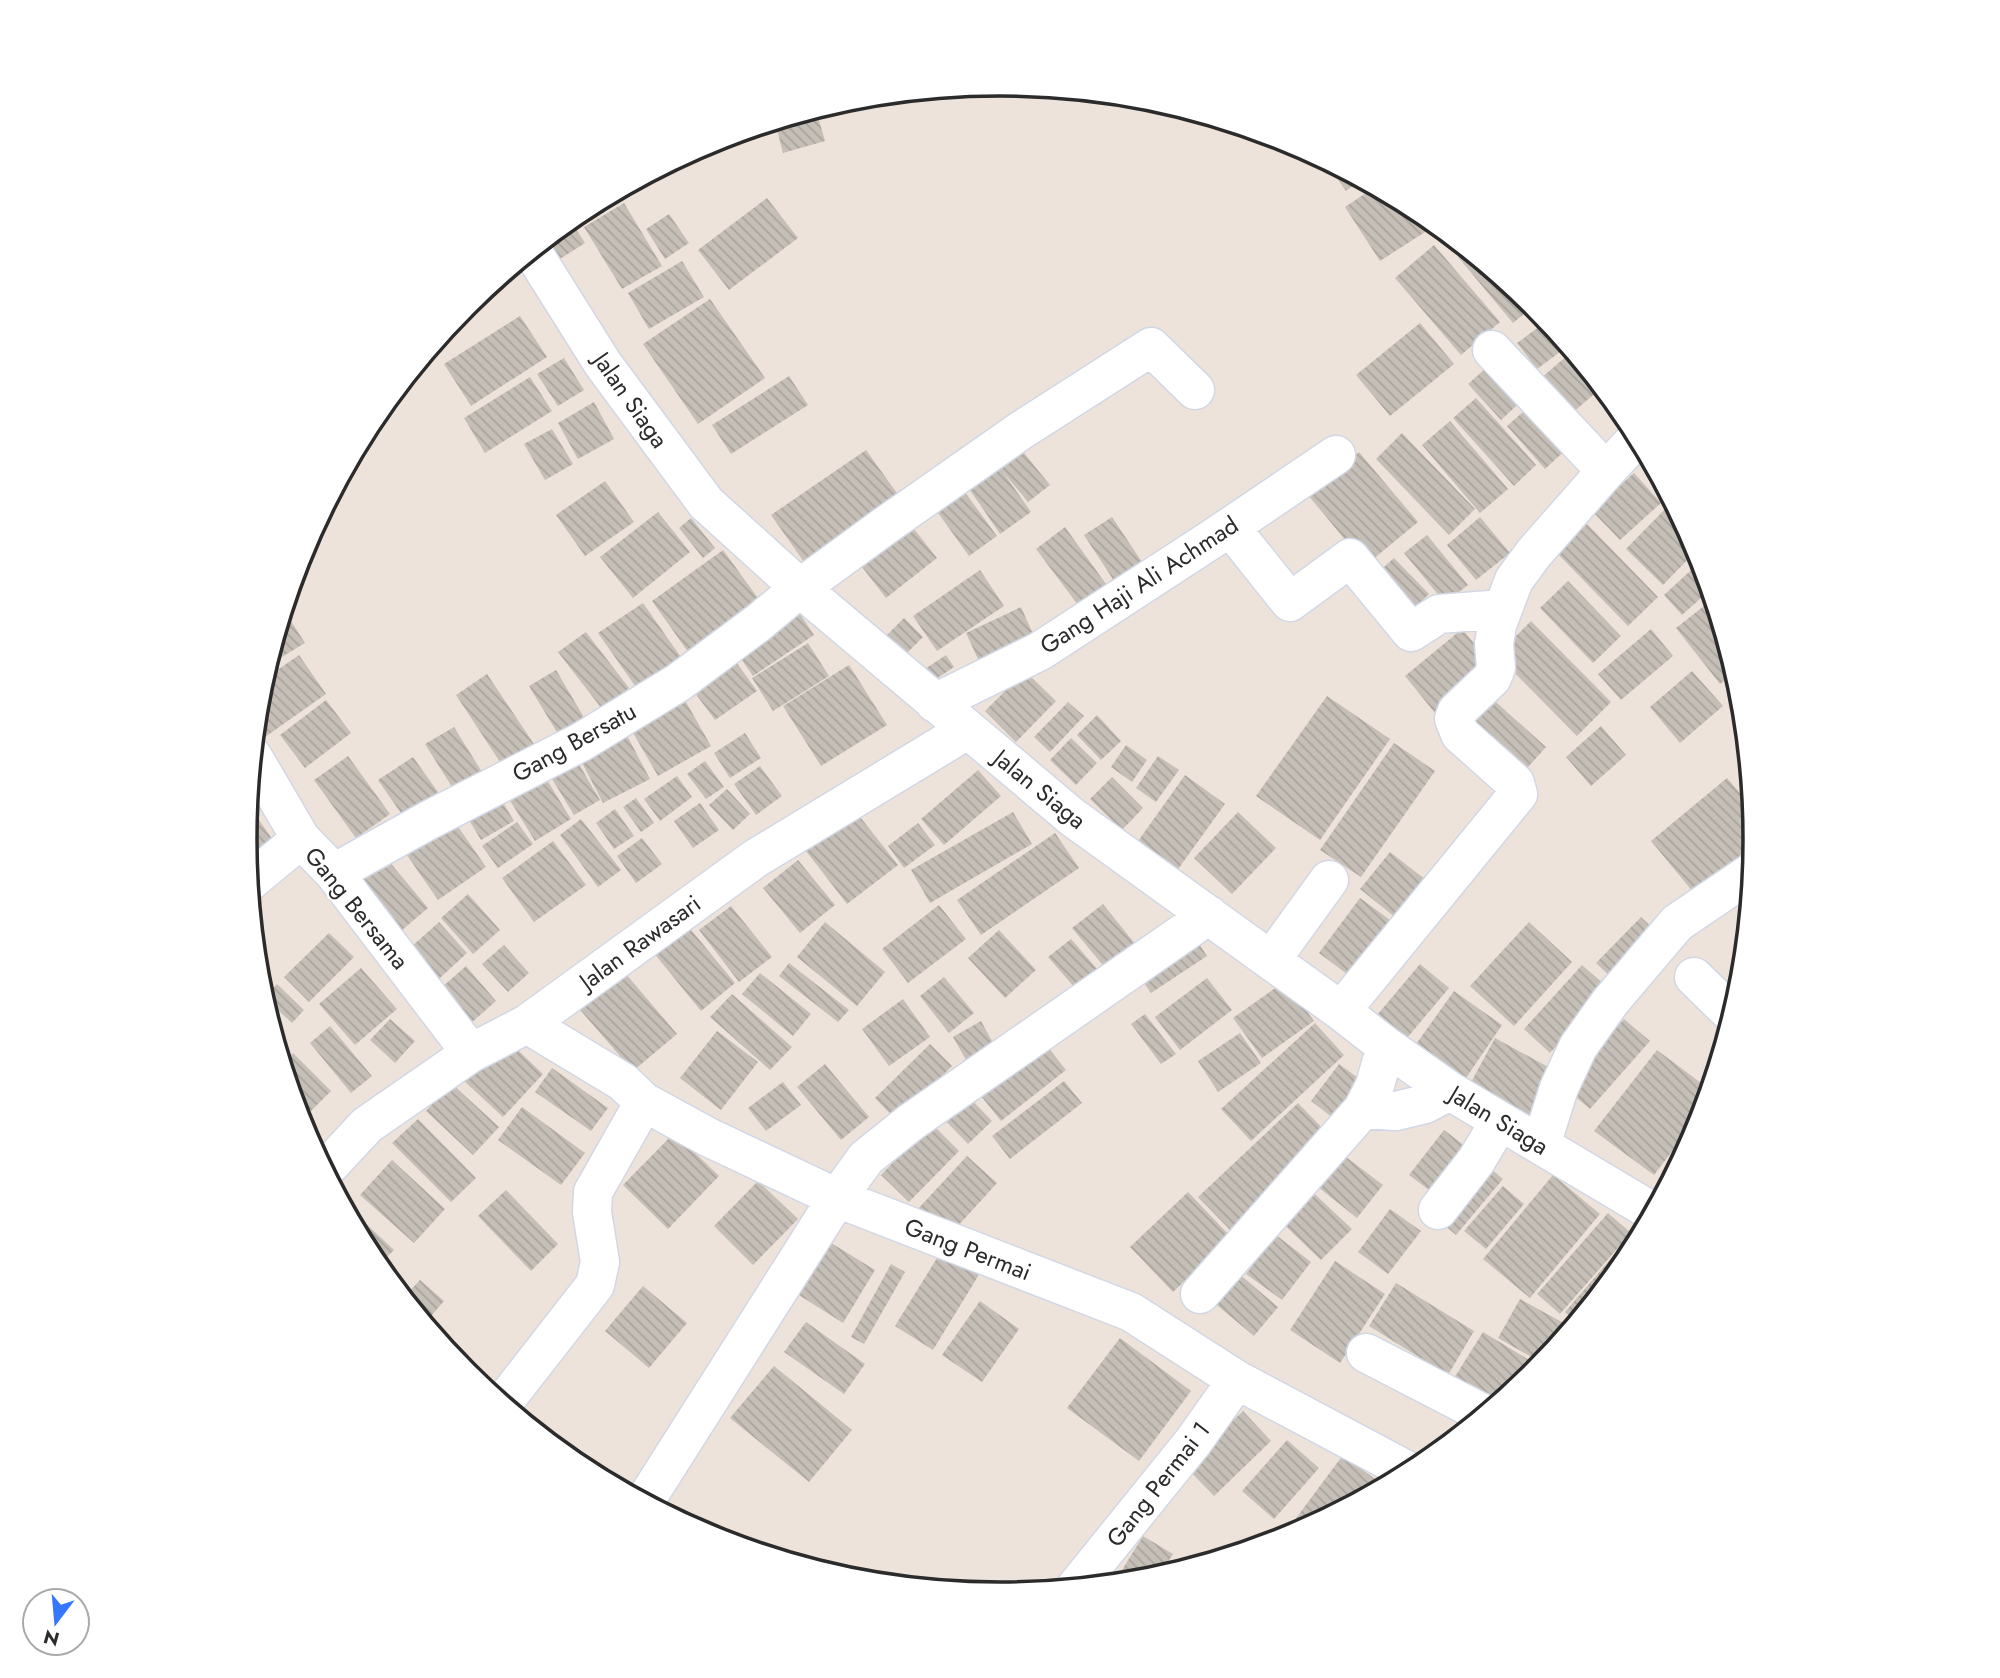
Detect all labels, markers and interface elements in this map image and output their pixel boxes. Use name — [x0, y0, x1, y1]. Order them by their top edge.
street label: Jalan Siaga — [583, 342, 677, 455]
street label: Gang Haji Ali Achmad — [1033, 508, 1245, 662]
street label: Gang Bersatu — [506, 693, 642, 791]
street label: Jalan Siaga — [984, 739, 1094, 837]
street label: Gang Bersama — [296, 839, 418, 977]
street label: Jalan Rawasari — [570, 886, 708, 1000]
street label: Jalan Siaga — [1440, 1075, 1555, 1163]
street label: Gang Permai — [900, 1209, 1036, 1289]
street label: Gang Permai 1 — [1098, 1414, 1218, 1554]
north arrow — [21, 1587, 91, 1657]
text: N — [40, 1623, 62, 1653]

